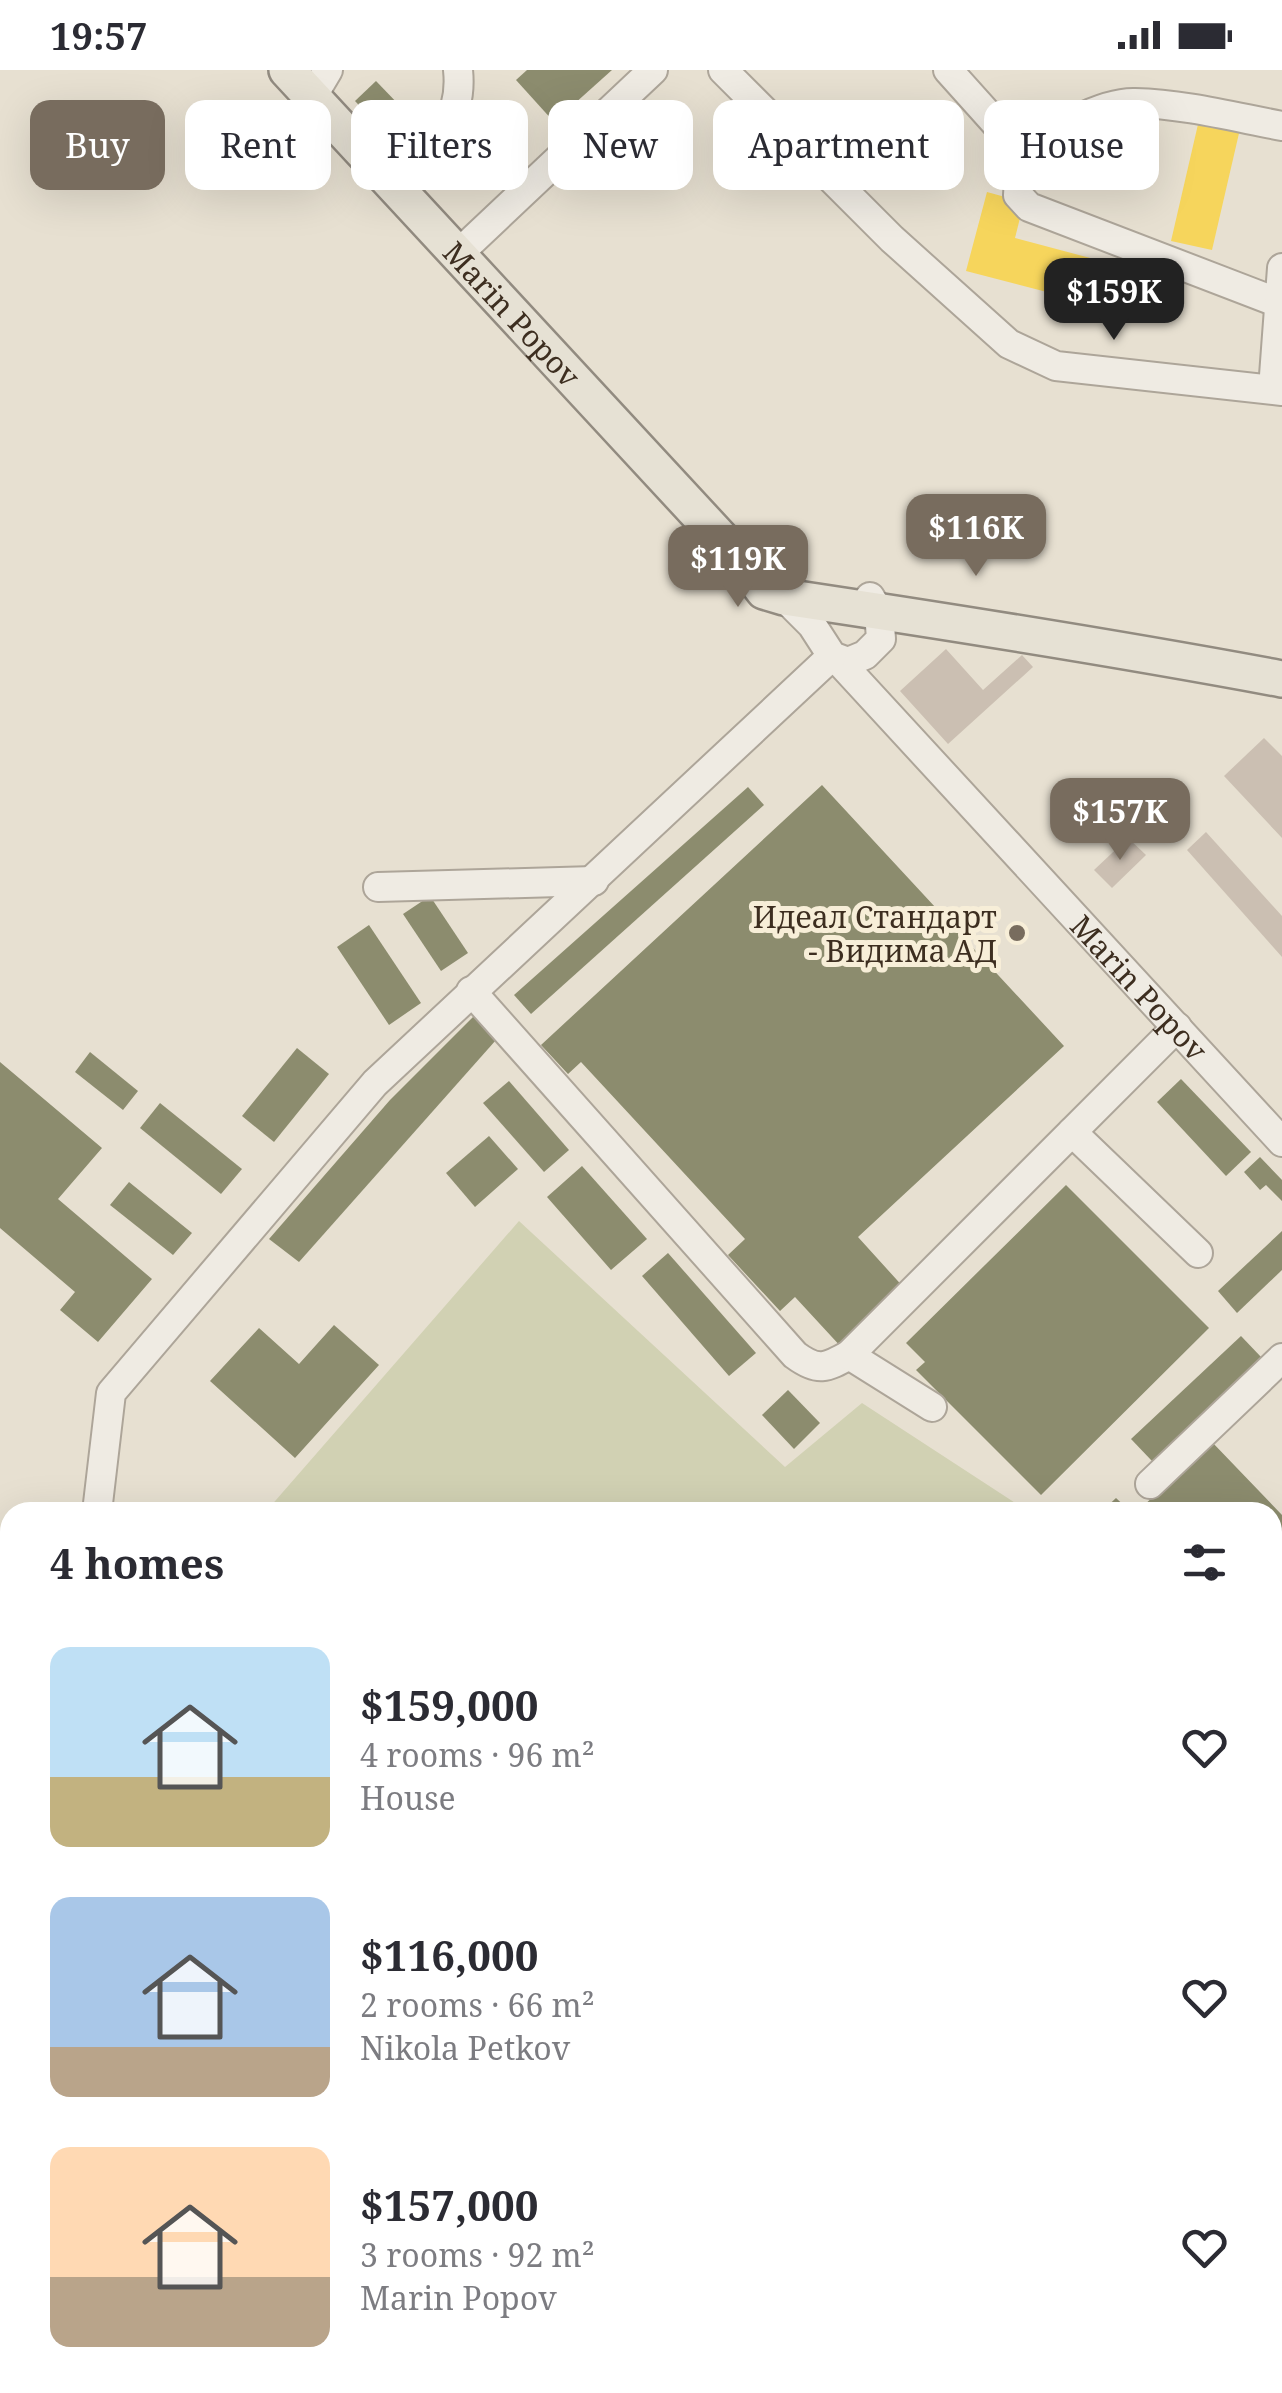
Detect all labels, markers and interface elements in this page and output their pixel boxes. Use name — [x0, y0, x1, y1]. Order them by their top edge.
text: 19:57 — [50, 9, 147, 61]
chip: Buy — [30, 100, 165, 190]
chip: Rent — [185, 100, 331, 190]
chip: Filters — [351, 100, 528, 190]
chip: New — [548, 100, 693, 190]
chip: Apartment — [713, 100, 964, 190]
chip: House — [984, 100, 1159, 190]
street label: Marin Popov — [435, 232, 591, 396]
pin: $159K — [1044, 258, 1184, 343]
text: $159K — [1066, 269, 1162, 312]
pin: $116K — [906, 494, 1046, 579]
text: $116K — [928, 505, 1024, 548]
pin: $119K — [668, 525, 808, 610]
text: $119K — [690, 536, 786, 579]
pin: $157K — [1050, 778, 1190, 863]
text: $157K — [1072, 789, 1168, 832]
place label: Идеал Стандарт - Видима АД — [753, 896, 997, 971]
street label: Marin Popov — [1062, 906, 1217, 1069]
marker: Идеал Стандарт - Видима АД — [1006, 922, 1028, 944]
text: 4 homes — [50, 1534, 224, 1591]
icon: filters — [1177, 1535, 1232, 1590]
text: $159,000 — [360, 1676, 538, 1733]
icon: home — [130, 1687, 250, 1807]
icon: heart — [1177, 1720, 1232, 1775]
text: 4 rooms · 96 m² — [360, 1733, 595, 1776]
text: House — [360, 1776, 456, 1819]
text: $116,000 — [360, 1926, 538, 1983]
icon: home — [130, 1937, 250, 2057]
icon: heart — [1177, 1970, 1232, 2025]
text: 2 rooms · 66 m² — [360, 1983, 595, 2026]
text: Nikola Petkov — [360, 2026, 570, 2069]
text: $157,000 — [360, 2176, 538, 2233]
icon: home — [130, 2187, 250, 2307]
icon: heart — [1177, 2220, 1232, 2275]
text: 3 rooms · 92 m² — [360, 2233, 595, 2276]
text: Marin Popov — [360, 2276, 557, 2319]

